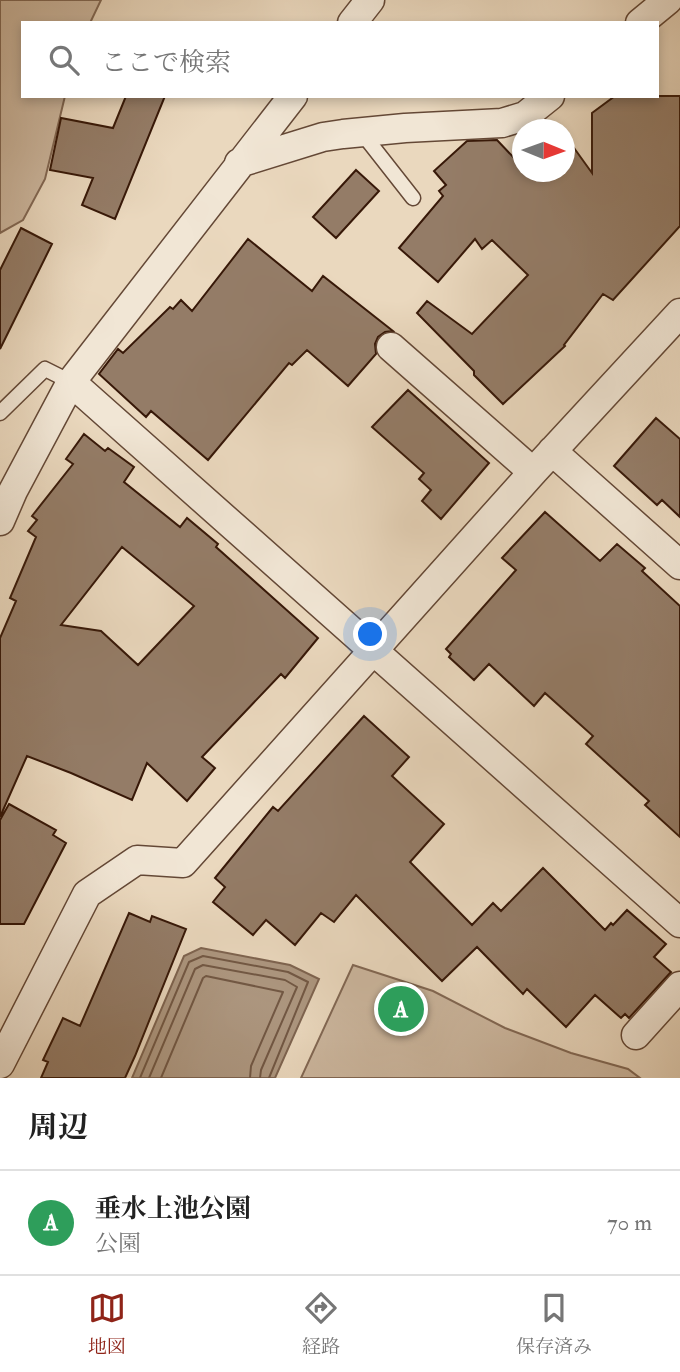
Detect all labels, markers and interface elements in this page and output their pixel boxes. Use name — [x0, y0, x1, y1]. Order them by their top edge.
search box — [21, 21, 659, 98]
icon: search — [45, 41, 83, 79]
text: ここで検索 — [101, 47, 231, 79]
north arrow — [512, 119, 575, 182]
your location — [353, 617, 387, 651]
pin: A — [378, 983, 424, 1035]
text: 周辺 — [28, 1109, 88, 1146]
text: 垂水上池公園 — [95, 1193, 251, 1225]
text: A — [44, 1208, 58, 1237]
text: 70 m — [607, 1208, 652, 1237]
text: 公園 — [95, 1229, 141, 1258]
tab: 地図 — [88, 1289, 126, 1359]
tab: 経路 — [302, 1289, 340, 1359]
tab: 保存済み — [516, 1289, 592, 1359]

